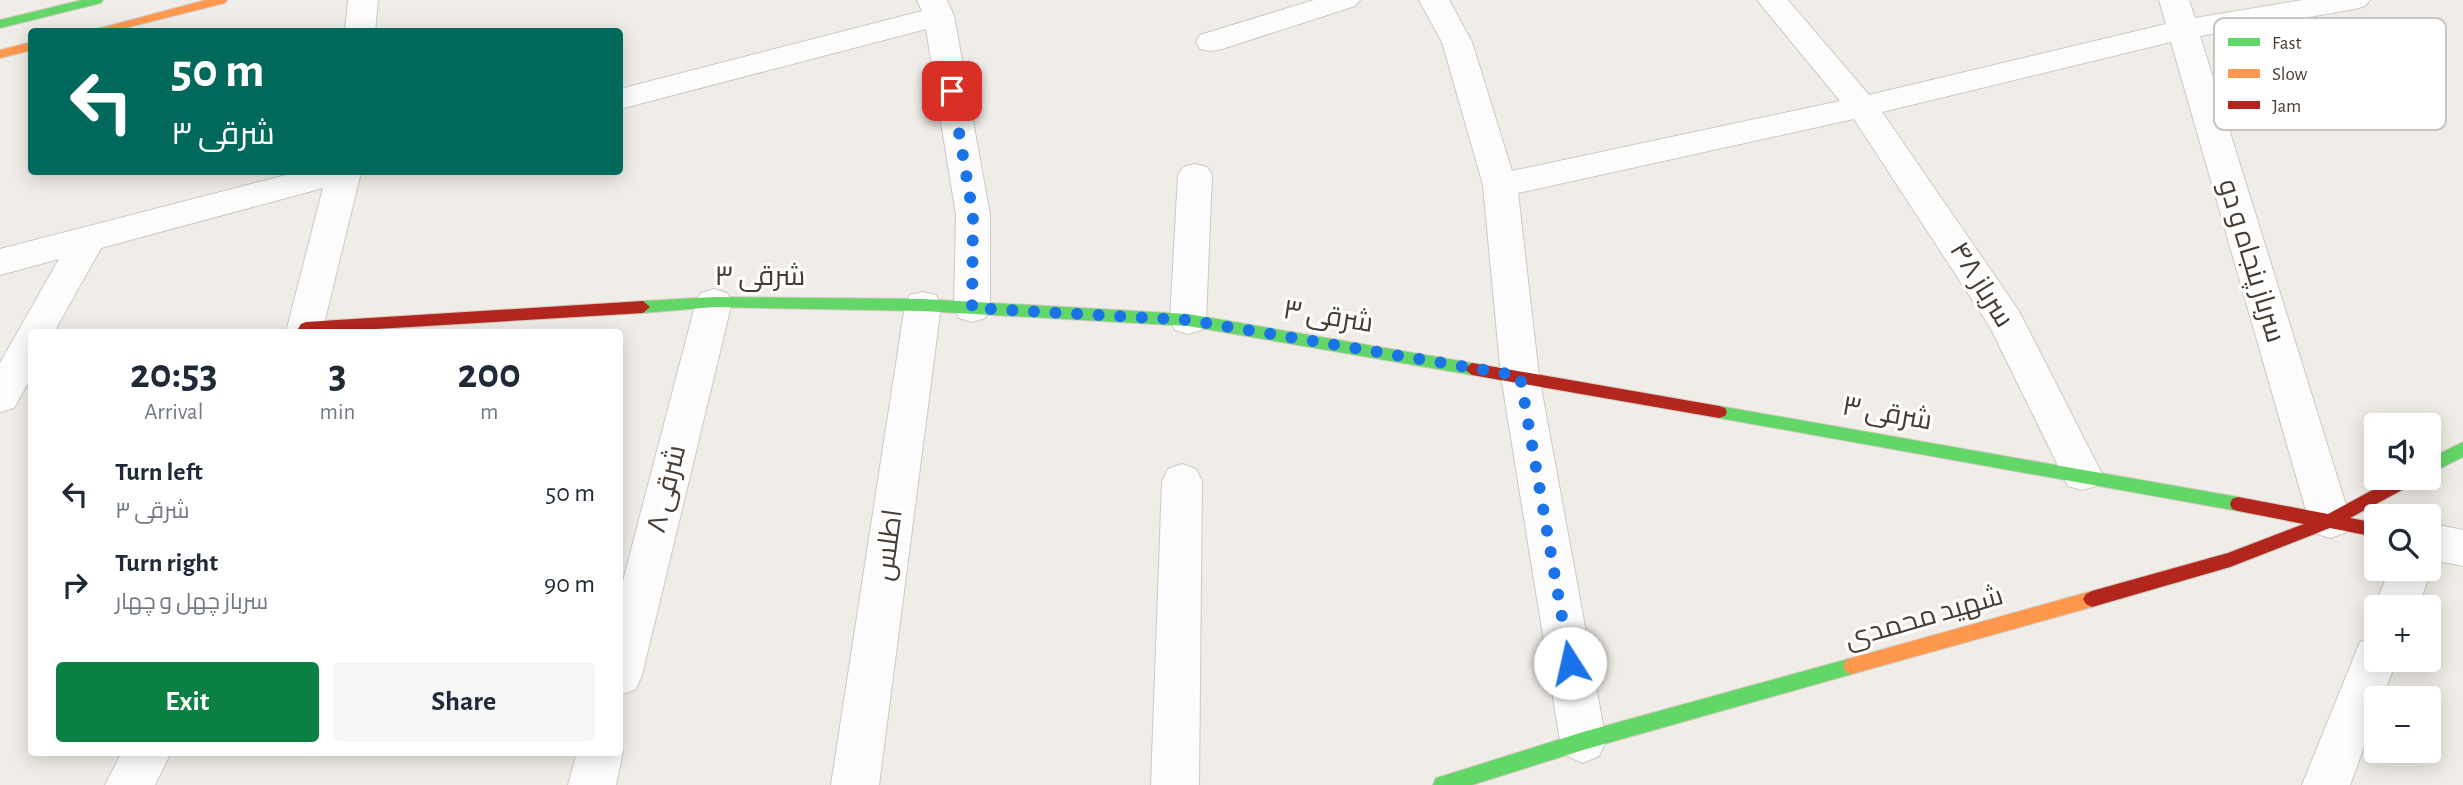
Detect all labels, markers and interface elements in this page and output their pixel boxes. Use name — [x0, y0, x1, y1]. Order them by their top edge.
legend — [2214, 18, 2446, 130]
text: Fast — [2272, 34, 2302, 53]
text: 50 m — [171, 47, 265, 96]
icon: left — [56, 56, 147, 147]
pin — [922, 61, 982, 121]
text: Slow — [2272, 65, 2308, 84]
icon: arrive — [933, 72, 971, 110]
text: Jam — [2272, 97, 2301, 116]
text: شرقی ۳ — [171, 118, 275, 150]
street label: سرباز پنجاه و دو — [2210, 176, 2289, 347]
street label: سرباز ۴۸ — [1944, 237, 2018, 333]
street label: شرقی ۳ — [715, 262, 805, 292]
street label: شرقی ۳ — [1281, 295, 1375, 339]
text: 20:53 — [130, 353, 218, 395]
text: 3 — [328, 353, 347, 395]
text: 200 — [457, 353, 521, 395]
street label: شرقی ۳ — [1840, 391, 1934, 437]
text: Arrival — [144, 401, 203, 424]
text: min — [320, 401, 355, 424]
text: m — [480, 401, 498, 424]
map controls — [2364, 413, 2441, 763]
button: sound — [2364, 413, 2441, 490]
street label: ۸ شرقی — [642, 442, 692, 536]
text: Turn left — [115, 459, 203, 485]
icon: left — [56, 475, 94, 513]
text: 50 m — [545, 480, 595, 506]
text: شرقی ۳ — [115, 500, 190, 523]
button: search — [2364, 504, 2441, 581]
street label: اطلس — [870, 507, 909, 583]
text: Turn right — [115, 550, 218, 576]
icon: right — [56, 566, 94, 604]
text: 90 m — [544, 571, 595, 597]
street label: شهید محمدی — [1841, 581, 2007, 655]
text: سرباز چهل و چهار — [115, 591, 268, 614]
button: + — [2364, 595, 2441, 672]
position arrow — [1533, 626, 1607, 700]
button: Exit — [56, 662, 319, 742]
button: Share — [333, 662, 595, 742]
button: − — [2364, 686, 2441, 763]

